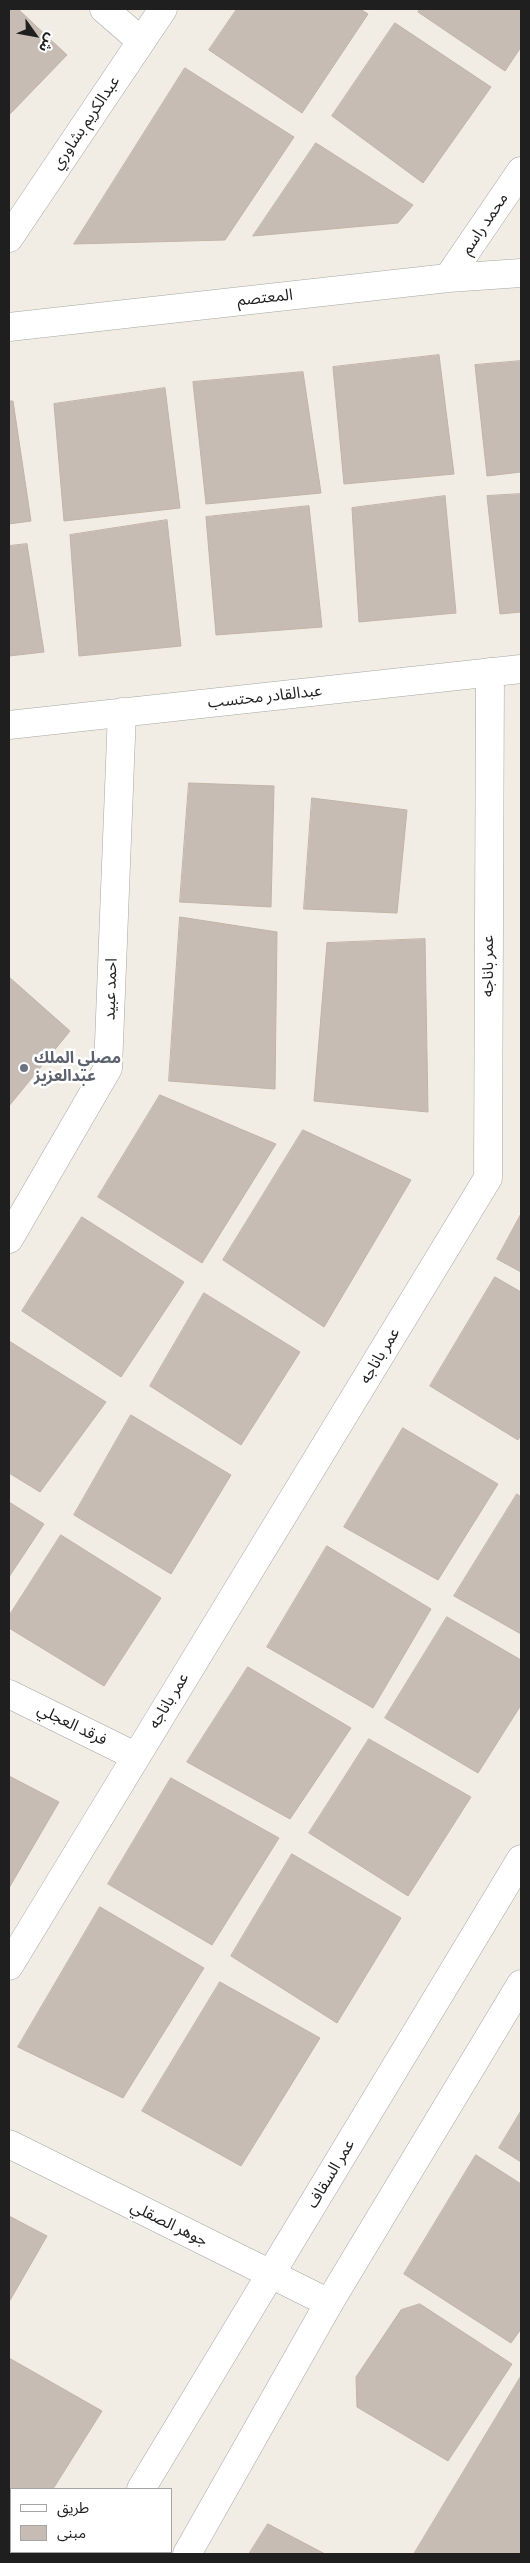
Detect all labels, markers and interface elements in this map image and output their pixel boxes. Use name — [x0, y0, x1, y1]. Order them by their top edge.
north arrow — [10, 10, 60, 60]
text: ش — [35, 30, 61, 56]
street label: عبدالكريم بشاوري — [48, 73, 124, 173]
street label: محمد راسم — [457, 189, 513, 259]
street label: المعتصم — [236, 286, 294, 310]
street label: عبدالقادر محتسب — [207, 681, 323, 713]
street label: عمر باناجه — [479, 935, 499, 997]
street label: احمد عبيد — [100, 958, 122, 1020]
place label: مصلي الملك عبدالعزيز — [34, 1049, 121, 1087]
marker: مصلي الملك عبدالعزيز — [18, 1062, 30, 1074]
street label: عمر باناجه — [356, 1325, 404, 1387]
street label: عمر باناجه — [145, 1670, 193, 1732]
street label: فرقد العجلي — [34, 1700, 110, 1750]
street label: عمر السقاف — [303, 2136, 359, 2212]
street label: جوهر الصقلي — [127, 2197, 211, 2251]
legend — [10, 2488, 172, 2553]
text: طريق — [57, 2497, 89, 2518]
text: مبنى — [57, 2522, 86, 2543]

